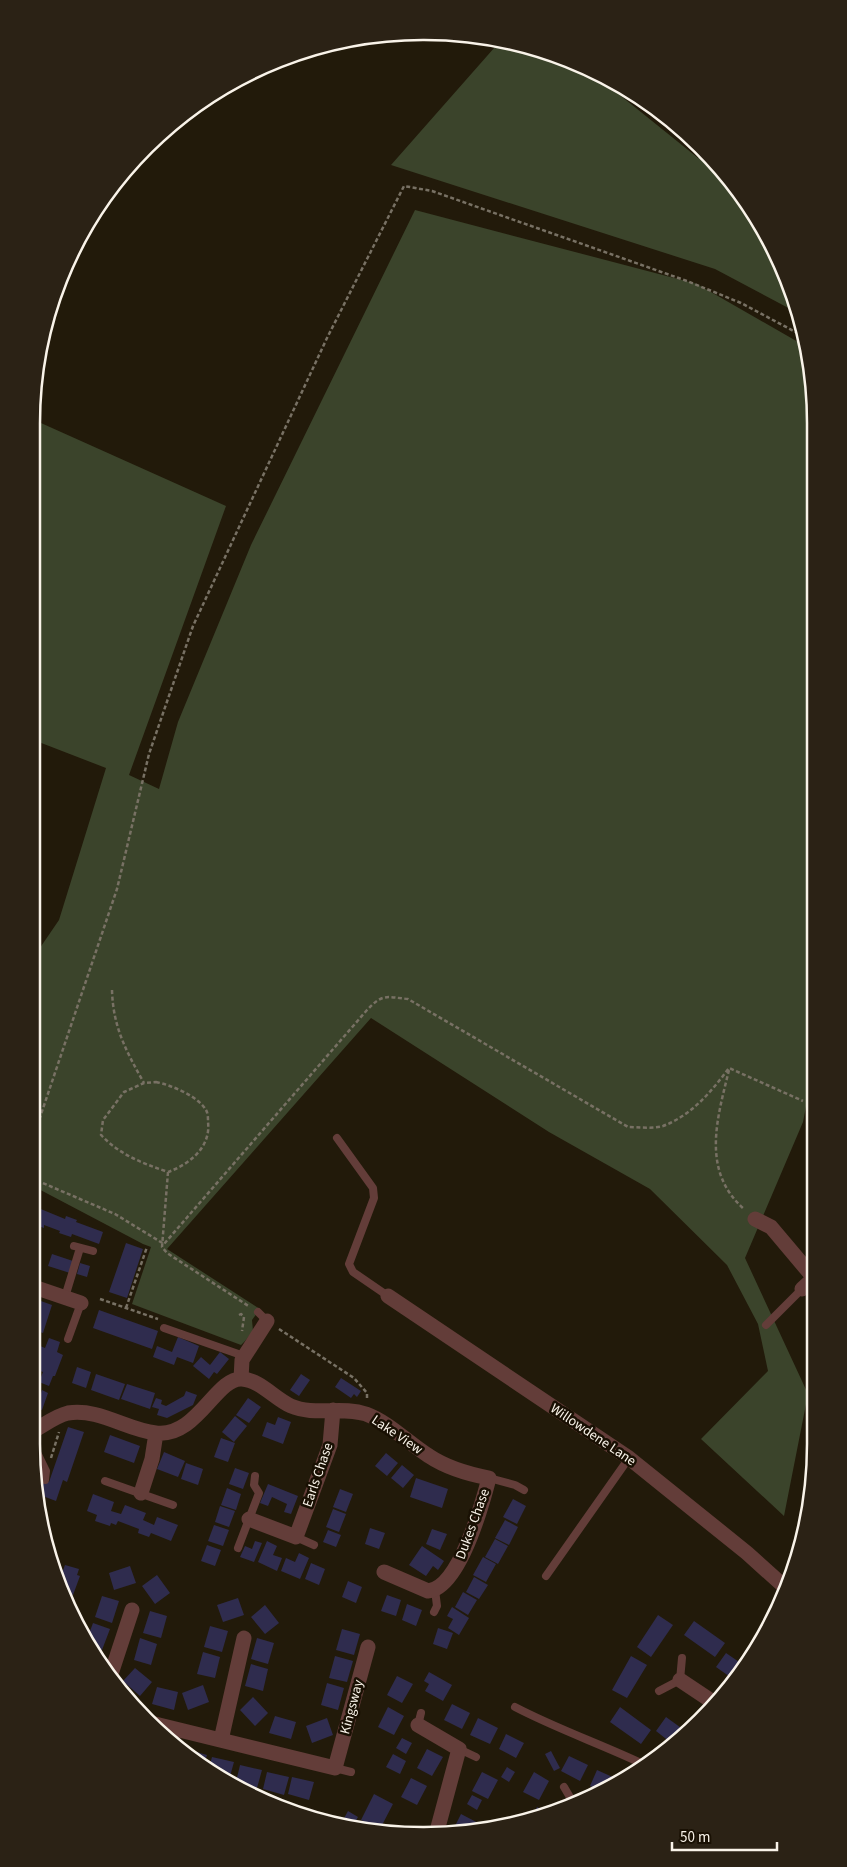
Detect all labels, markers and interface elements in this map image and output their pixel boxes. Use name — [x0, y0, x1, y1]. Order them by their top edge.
street label: Willowdene Lane — [546, 1399, 640, 1471]
street label: Lake View — [367, 1410, 427, 1460]
street label: Earls Chase — [298, 1440, 338, 1510]
street label: Dukes Chase — [451, 1486, 495, 1562]
street label: Kingsway — [335, 1677, 369, 1736]
scale bar — [672, 1820, 777, 1852]
text: 50 m — [680, 1827, 710, 1848]

